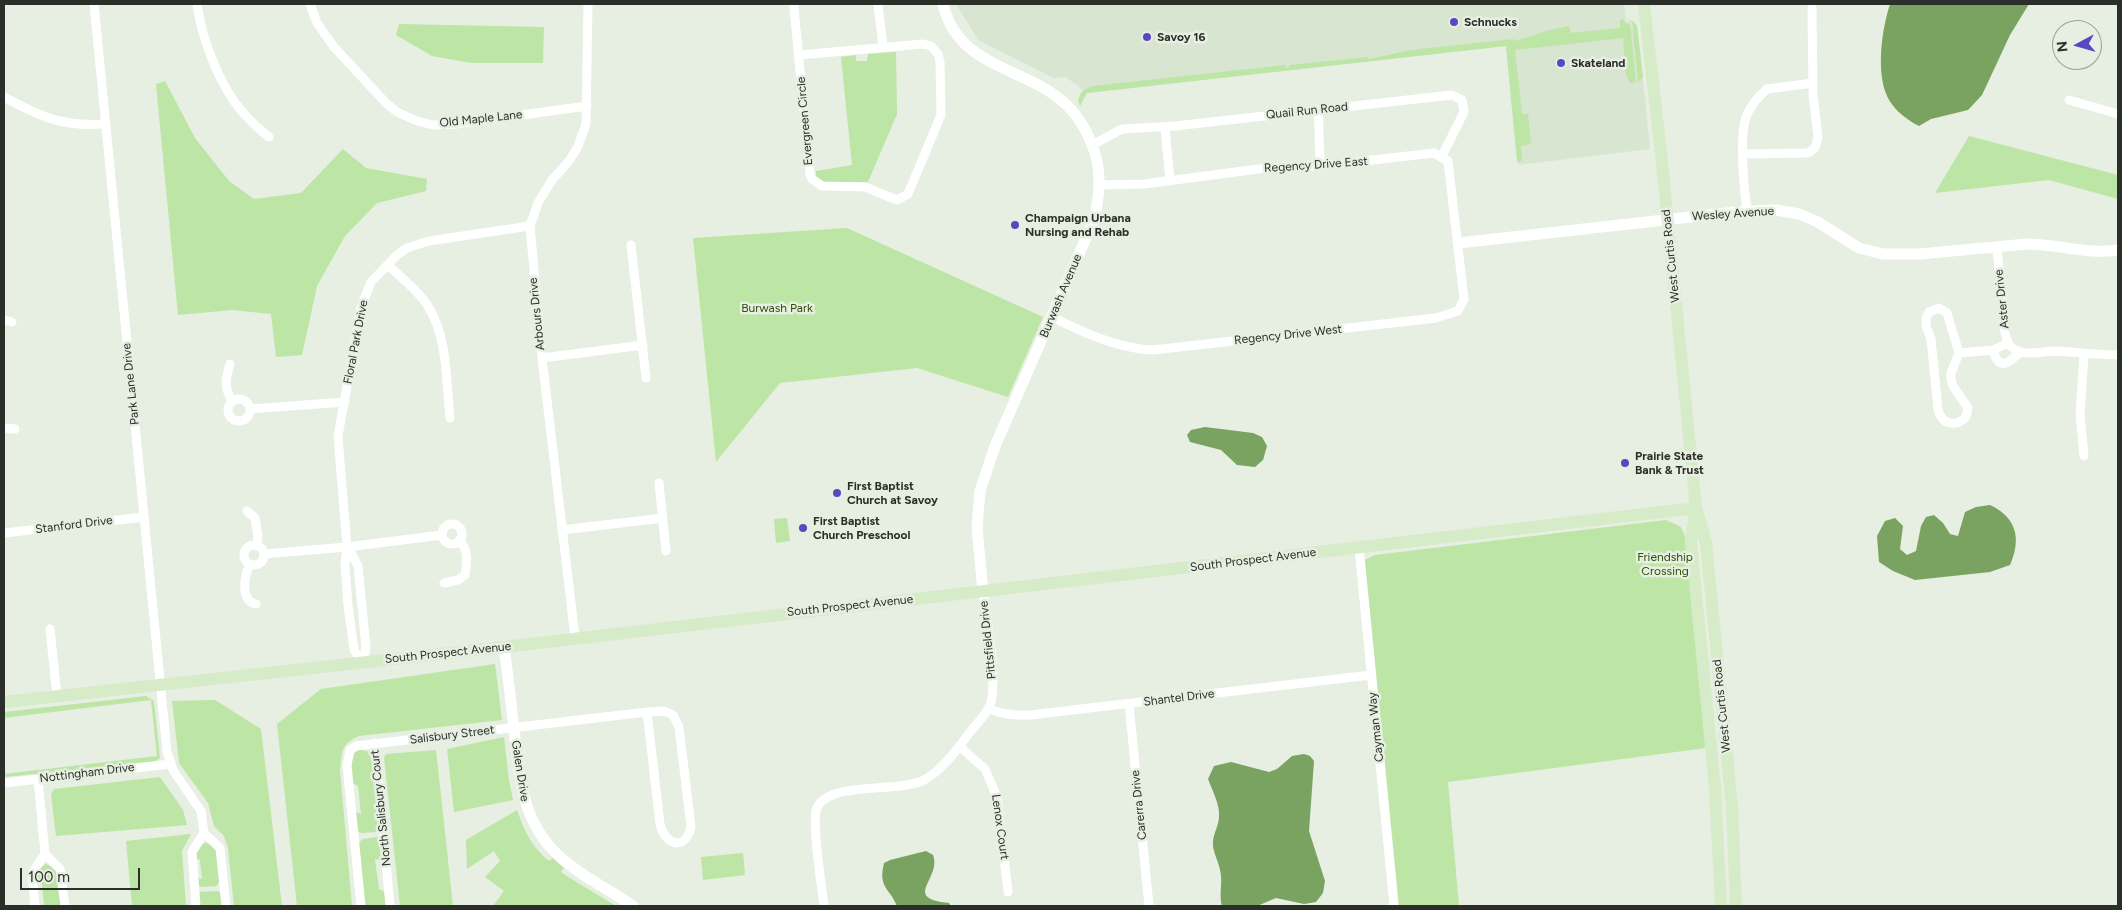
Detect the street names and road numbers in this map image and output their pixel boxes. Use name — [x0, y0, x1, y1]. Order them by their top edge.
street label: Evergreen Circle — [794, 76, 816, 166]
street label: Quail Run Road — [1265, 100, 1349, 122]
street label: Old Maple Lane — [439, 107, 523, 131]
street label: Regency Drive East — [1264, 154, 1368, 176]
street label: Wesley Avenue — [1692, 204, 1774, 224]
street label: West Curtis Road — [1659, 209, 1683, 303]
street label: Burwash Avenue — [1037, 252, 1085, 340]
street label: Aster Drive — [1992, 269, 2012, 329]
street label: Arbours Drive — [526, 277, 548, 351]
street label: Floral Park Drive — [341, 299, 371, 385]
street label: Regency Drive West — [1233, 322, 1343, 348]
street label: Park Lane Drive — [120, 342, 142, 426]
street label: Stanford Drive — [34, 513, 114, 537]
street label: South Prospect Avenue — [1189, 545, 1317, 575]
street label: South Prospect Avenue — [786, 592, 914, 620]
street label: Pittsfield Drive — [977, 600, 999, 680]
street label: South Prospect Avenue — [384, 639, 512, 667]
street label: West Curtis Road — [1710, 659, 1734, 753]
street label: Shantel Drive — [1143, 687, 1215, 709]
street label: Cayman Way — [1365, 691, 1387, 763]
street label: Salisbury Street — [409, 723, 495, 747]
street label: Galen Drive — [508, 739, 532, 803]
street label: North Salisbury Court — [368, 749, 394, 867]
street label: Nottingham Drive — [39, 760, 135, 786]
street label: Carerra Drive — [1128, 769, 1150, 841]
street label: Lenox Court — [988, 793, 1012, 861]

